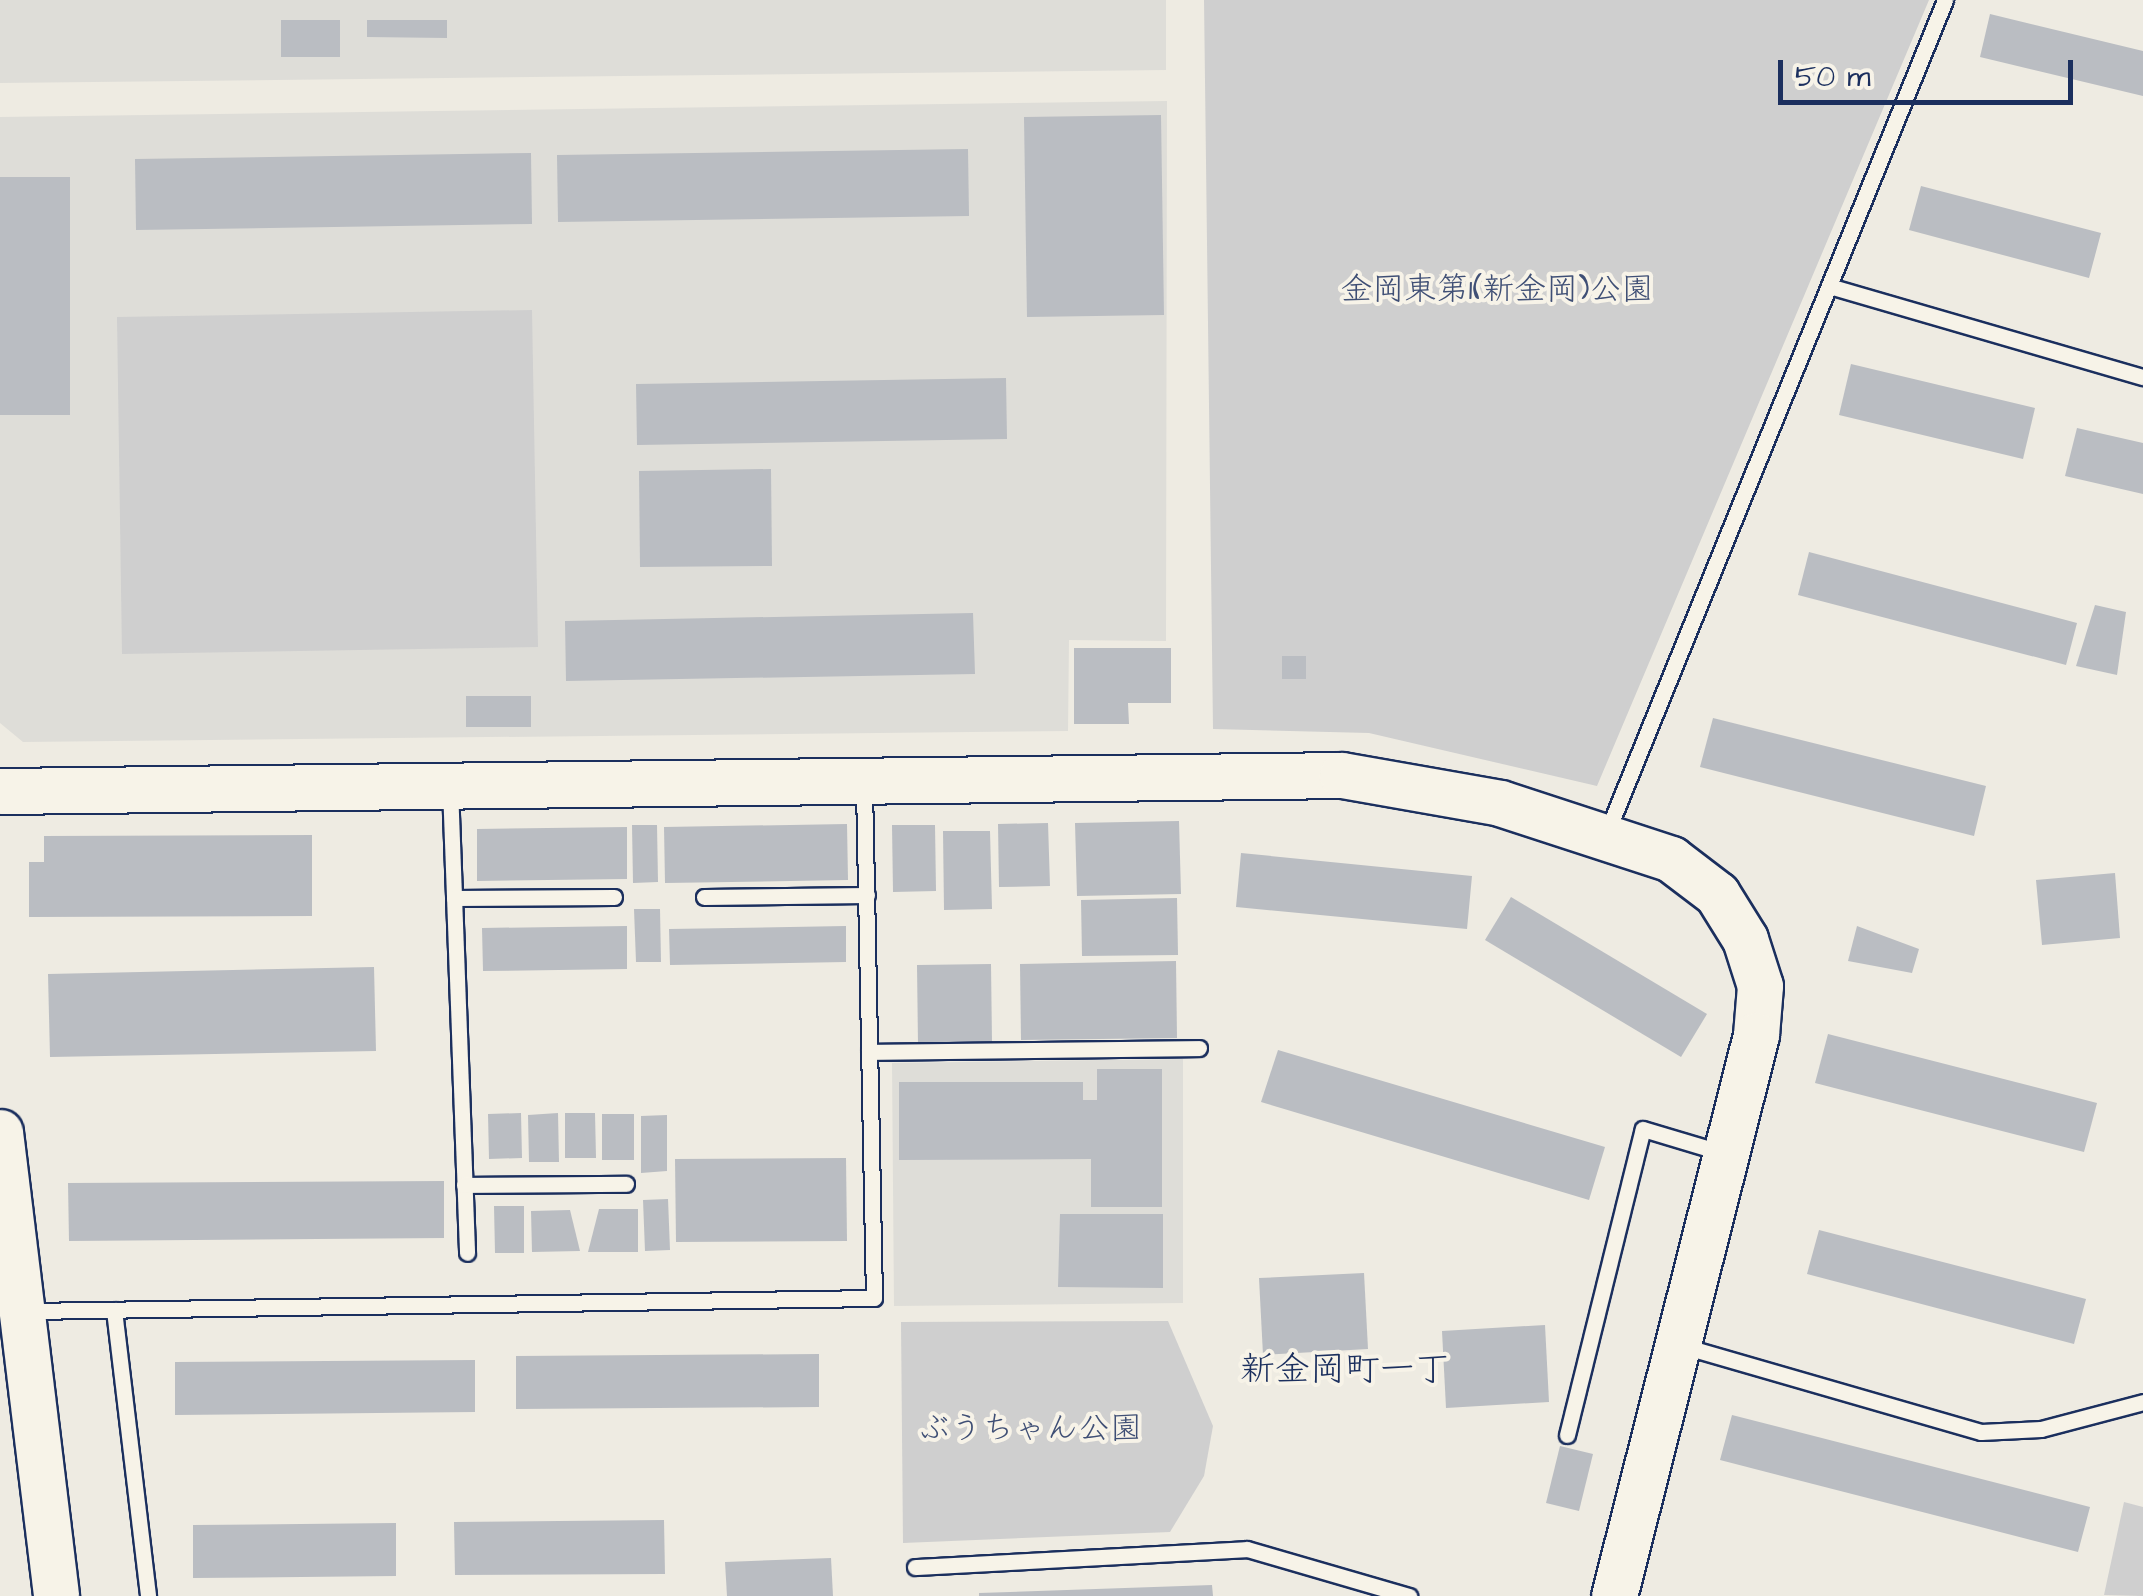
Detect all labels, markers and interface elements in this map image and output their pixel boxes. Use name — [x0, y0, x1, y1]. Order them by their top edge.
scale bar — [1783, 40, 2078, 102]
text: 50 m — [1795, 56, 1871, 98]
park label: 金岡東第1(新金岡)公園 — [1341, 271, 1653, 309]
district label: 新金岡町一丁 — [1240, 1349, 1450, 1391]
park label: ぶうちゃん公園 — [918, 1410, 1142, 1448]

